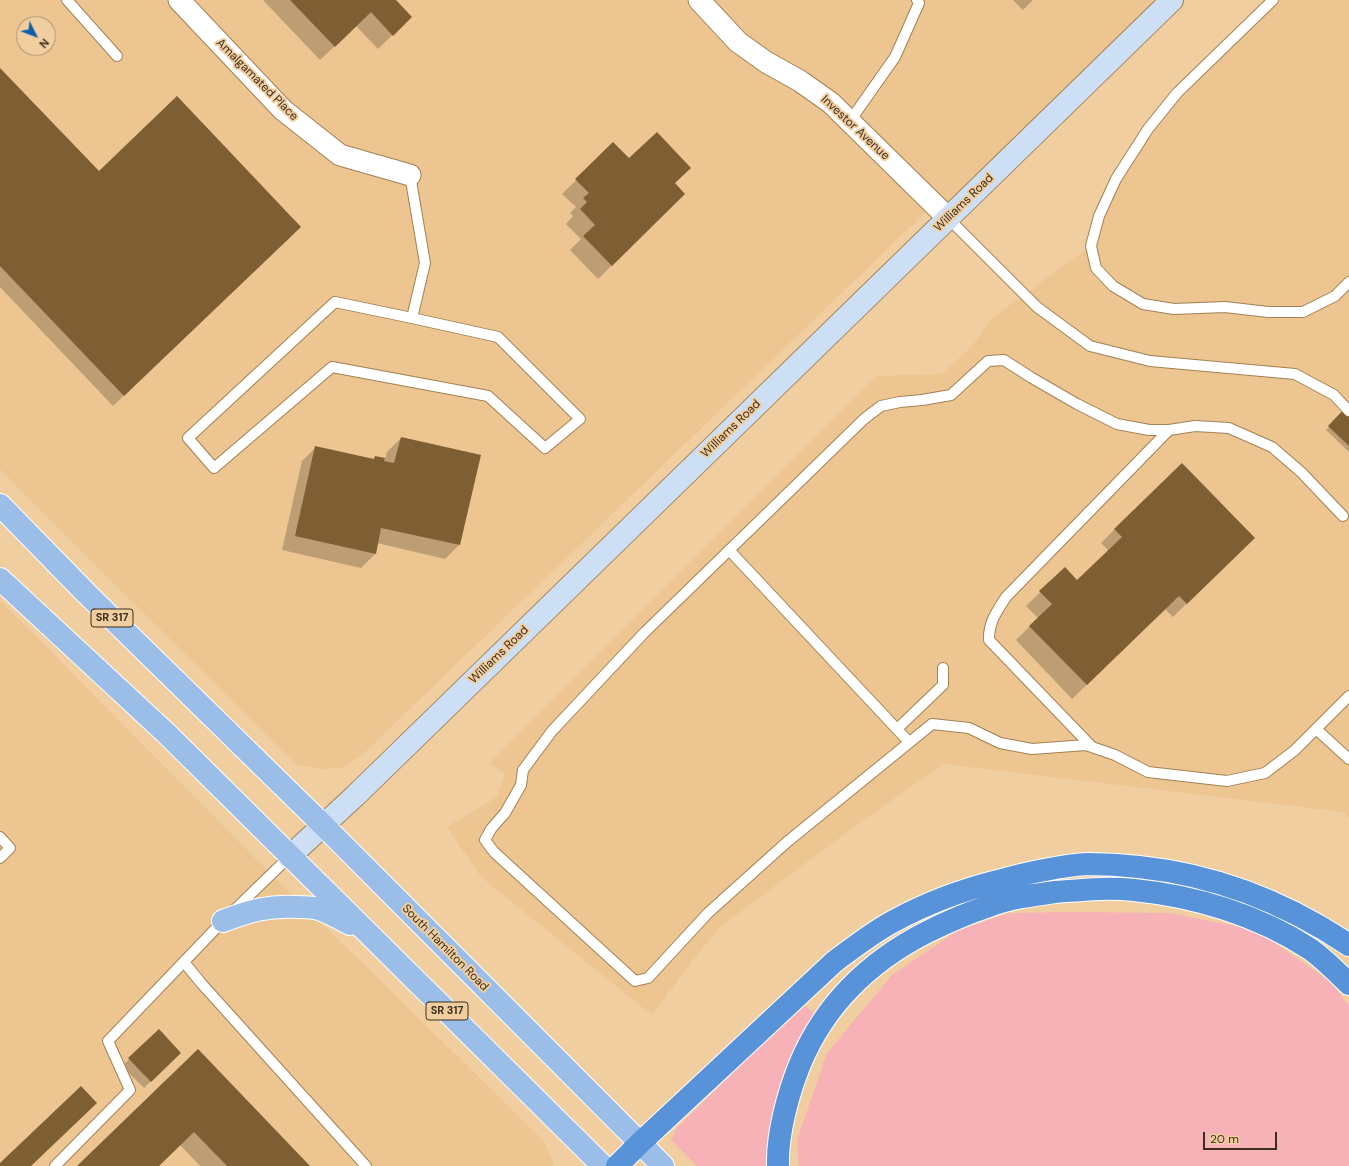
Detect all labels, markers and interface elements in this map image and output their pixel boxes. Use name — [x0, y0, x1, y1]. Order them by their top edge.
north arrow — [16, 16, 56, 56]
text: N — [36, 36, 52, 51]
street label: Amalgamated Place — [213, 36, 301, 124]
street label: Investor Avenue — [818, 93, 892, 163]
street label: Williams Road — [931, 171, 997, 235]
street label: Williams Road — [698, 397, 764, 461]
road number: SR 317 — [91, 609, 133, 627]
street label: Williams Road — [466, 623, 532, 687]
street label: South Hamilton Road — [399, 902, 491, 994]
road number: SR 317 — [426, 1002, 468, 1020]
scale bar — [1205, 1124, 1279, 1150]
text: 20 m — [1210, 1131, 1239, 1147]

